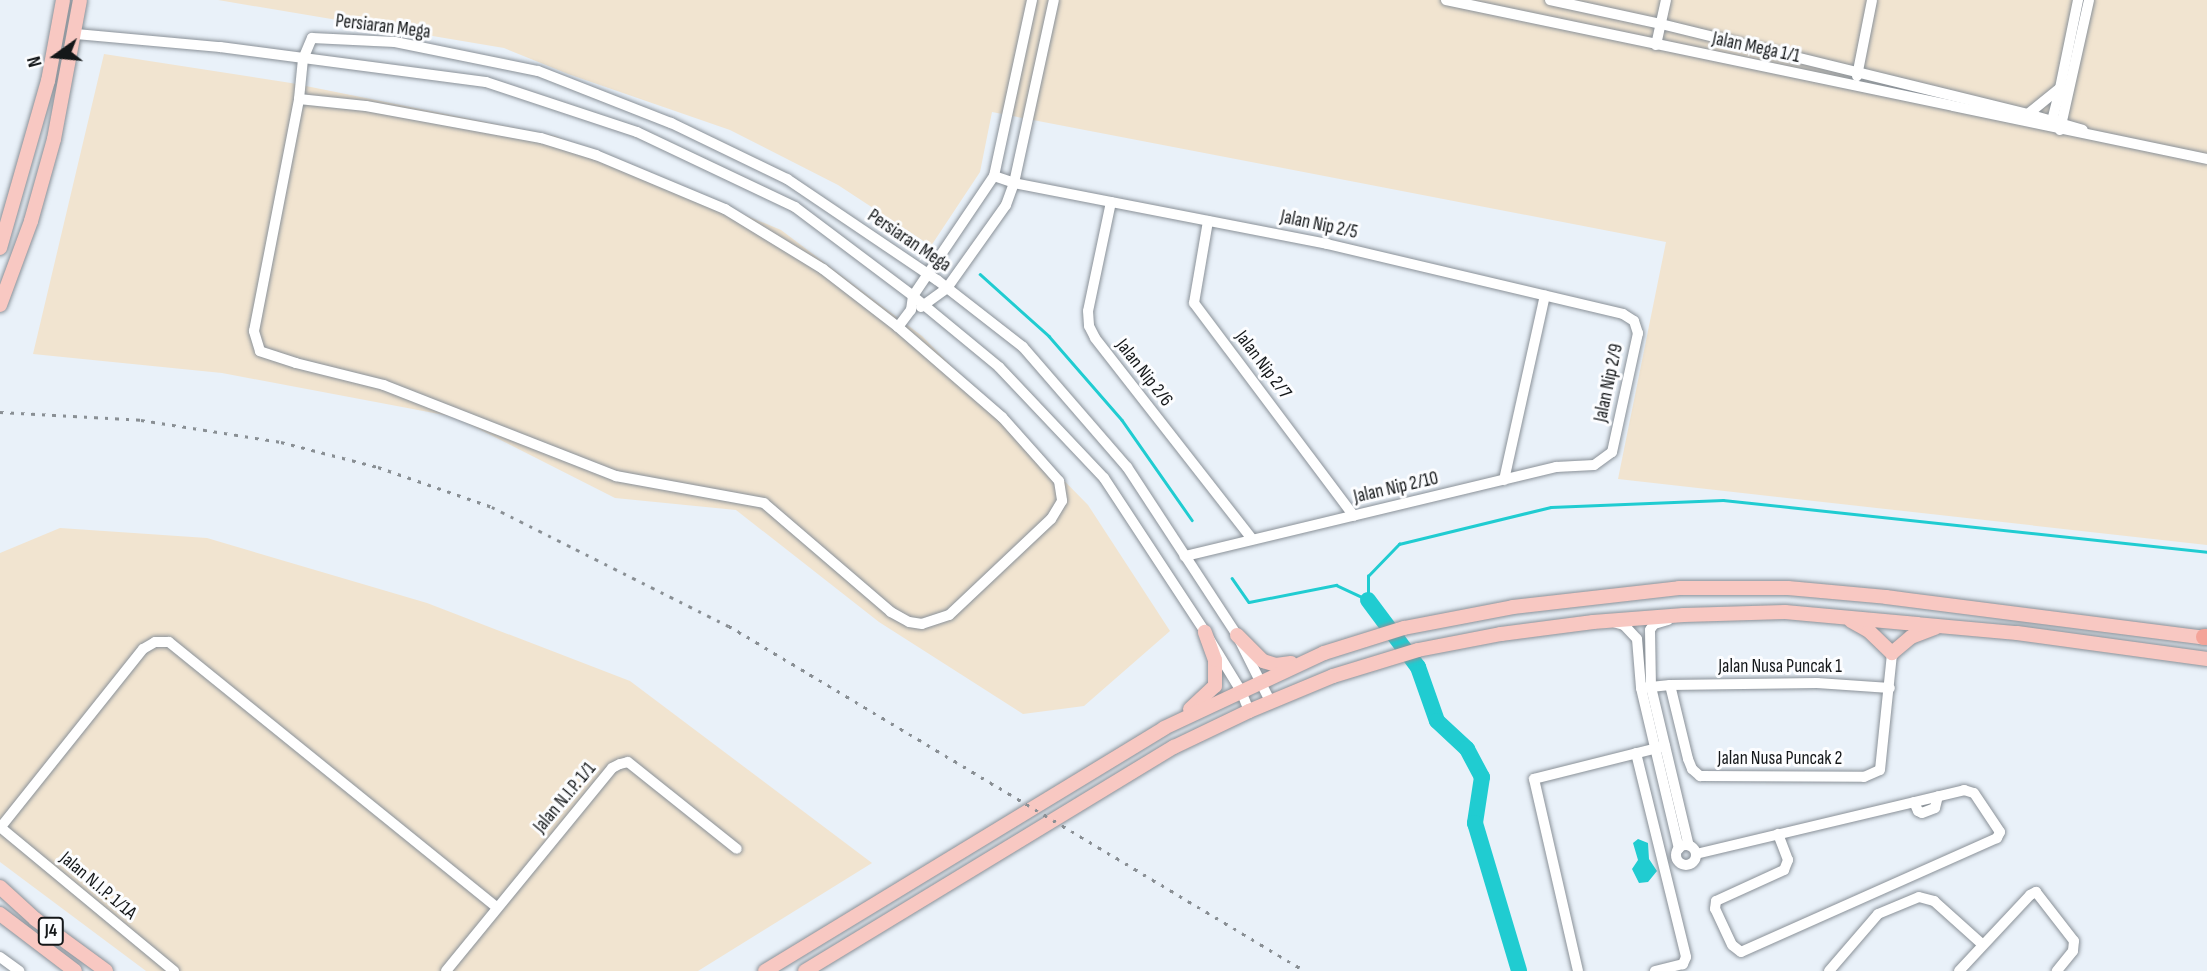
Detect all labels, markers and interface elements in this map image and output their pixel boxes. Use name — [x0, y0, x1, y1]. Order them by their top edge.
street label: Persiaran Mega — [334, 10, 432, 44]
north arrow — [21, 21, 91, 91]
street label: Jalan Mega 1/1 — [1710, 28, 1802, 68]
text: N — [23, 54, 48, 69]
street label: Persiaran Mega — [863, 205, 955, 277]
street label: Jalan Nip 2/5 — [1278, 206, 1360, 244]
street label: Jalan Nip 2/7 — [1230, 326, 1296, 404]
street label: Jalan Nip 2/6 — [1111, 335, 1177, 411]
street label: Jalan Nip 2/9 — [1590, 342, 1628, 424]
street label: Jalan Nip 2/10 — [1351, 467, 1441, 509]
street label: Jalan Nusa Puncak 1 — [1718, 656, 1842, 678]
street label: Jalan Nusa Puncak 2 — [1718, 748, 1842, 770]
street label: Jalan N.I.P. 1/1 — [529, 758, 601, 838]
street label: Jalan N.I.P. 1/1A — [55, 847, 141, 925]
road number: J4 — [37, 916, 65, 946]

